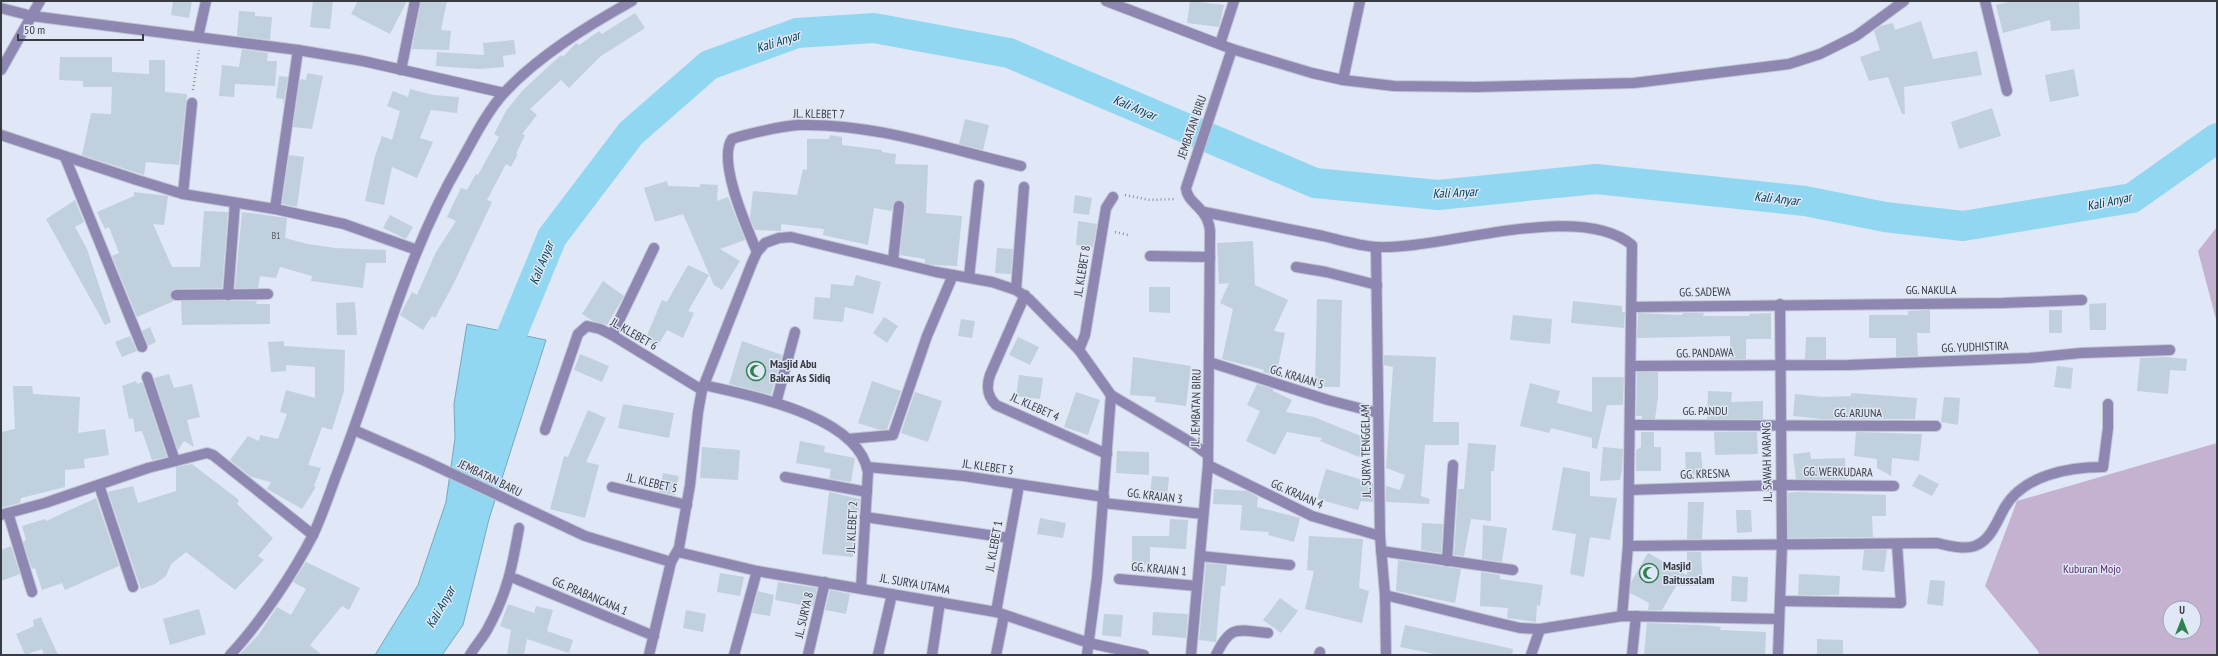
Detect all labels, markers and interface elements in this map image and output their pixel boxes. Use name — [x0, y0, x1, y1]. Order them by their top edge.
scale bar — [18, 16, 143, 42]
text: 50 m — [24, 22, 45, 37]
water label: Kali Anyar — [754, 26, 805, 57]
water label: Kali Anyar — [1111, 91, 1161, 125]
street label: JEMBATAN BIRU — [1173, 93, 1209, 162]
street label: JL. KLEBET 7 — [792, 106, 845, 121]
water label: Kali Anyar — [1432, 183, 1480, 202]
water label: Kali Anyar — [1754, 188, 1803, 210]
water label: Kali Anyar — [2085, 188, 2135, 214]
house number: B1 — [271, 229, 281, 242]
water label: Kali Anyar — [525, 237, 559, 287]
street label: JL. KLEBET 8 — [1070, 244, 1093, 299]
street label: GG. NAKULA — [1906, 282, 1957, 297]
street label: GG. SADEWA — [1679, 284, 1731, 299]
street label: JL. KLEBET 6 — [607, 314, 660, 353]
street label: GG. YUDHISTIRA — [1941, 338, 2009, 355]
street label: GG. PANDAWA — [1676, 344, 1734, 361]
place label: Masjid Abu Bakar As Sidiq — [770, 356, 830, 385]
mosque icon: Masjid Abu Bakar As Sidiq — [745, 360, 767, 382]
street label: GG. KRAJAN 5 — [1268, 361, 1326, 392]
street label: JL. JEMBATAN BIRU — [1187, 369, 1204, 448]
street label: JL. KLEBET 4 — [1008, 389, 1062, 424]
street label: GG. PANDU — [1682, 403, 1728, 418]
street label: JL. SURYA TENGGELAM — [1357, 404, 1374, 499]
street label: GG. ARJUNA — [1834, 405, 1882, 420]
street label: JL. SAWAH KARANG — [1758, 422, 1775, 503]
street label: JEMBATAN BARU — [455, 455, 525, 499]
street label: JL. KLEBET 3 — [961, 455, 1015, 478]
street label: GG. WERKUDARA — [1803, 463, 1873, 480]
street label: GG. KRESNA — [1680, 465, 1730, 482]
street label: JL. KLEBET 5 — [624, 469, 679, 496]
street label: GG. KRAJAN 4 — [1269, 475, 1326, 512]
street label: GG. KRAJAN 3 — [1126, 485, 1184, 506]
street label: JL. KLEBET 2 — [843, 501, 860, 554]
street label: JL. KLEBET 1 — [981, 519, 1005, 574]
place label: Masjid Baitussalam — [1663, 558, 1715, 587]
street label: GG. KRAJAN 1 — [1131, 559, 1187, 578]
park label: Kuburan Mojo — [2063, 561, 2121, 576]
mosque icon: Masjid Baitussalam — [1638, 562, 1660, 584]
street label: JL. SURYA UTAMA — [878, 570, 952, 597]
street label: GG. PRABANCANA 1 — [550, 573, 630, 618]
water label: Kali Anyar — [422, 581, 460, 631]
street label: JL. SURYA 8 — [791, 591, 816, 640]
north arrow — [2162, 600, 2202, 640]
text: U — [2179, 603, 2185, 617]

